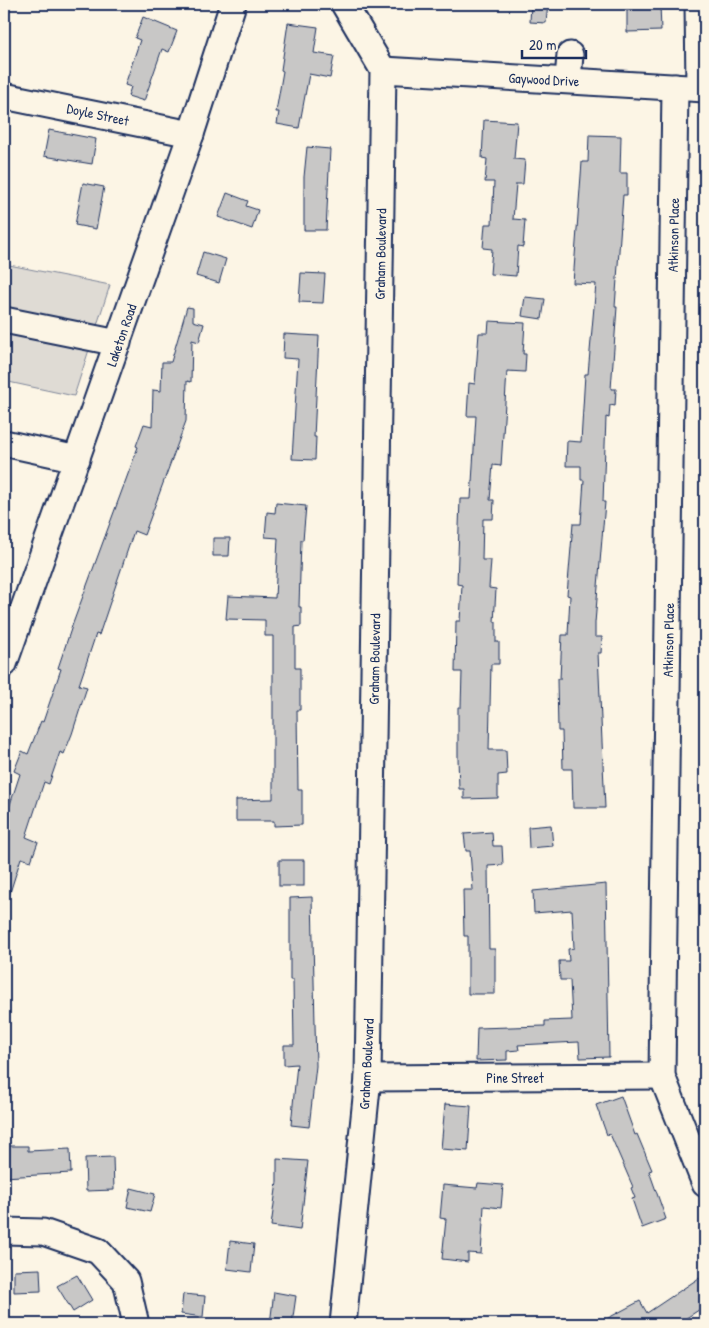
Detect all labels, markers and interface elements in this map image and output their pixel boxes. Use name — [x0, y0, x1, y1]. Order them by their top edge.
scale bar — [522, 28, 585, 60]
text: 20 m — [529, 34, 556, 55]
street label: Gaywood Drive — [508, 68, 580, 91]
street label: Doyle Street — [65, 98, 131, 131]
street label: Atkinson Place — [663, 197, 683, 272]
street label: Graham Boulevard — [370, 208, 390, 300]
street label: Laketon Road — [101, 301, 141, 369]
street label: Atkinson Place — [658, 602, 678, 677]
street label: Graham Boulevard — [364, 613, 384, 705]
street label: Graham Boulevard — [354, 1017, 378, 1110]
street label: Pine Street — [486, 1068, 544, 1087]

